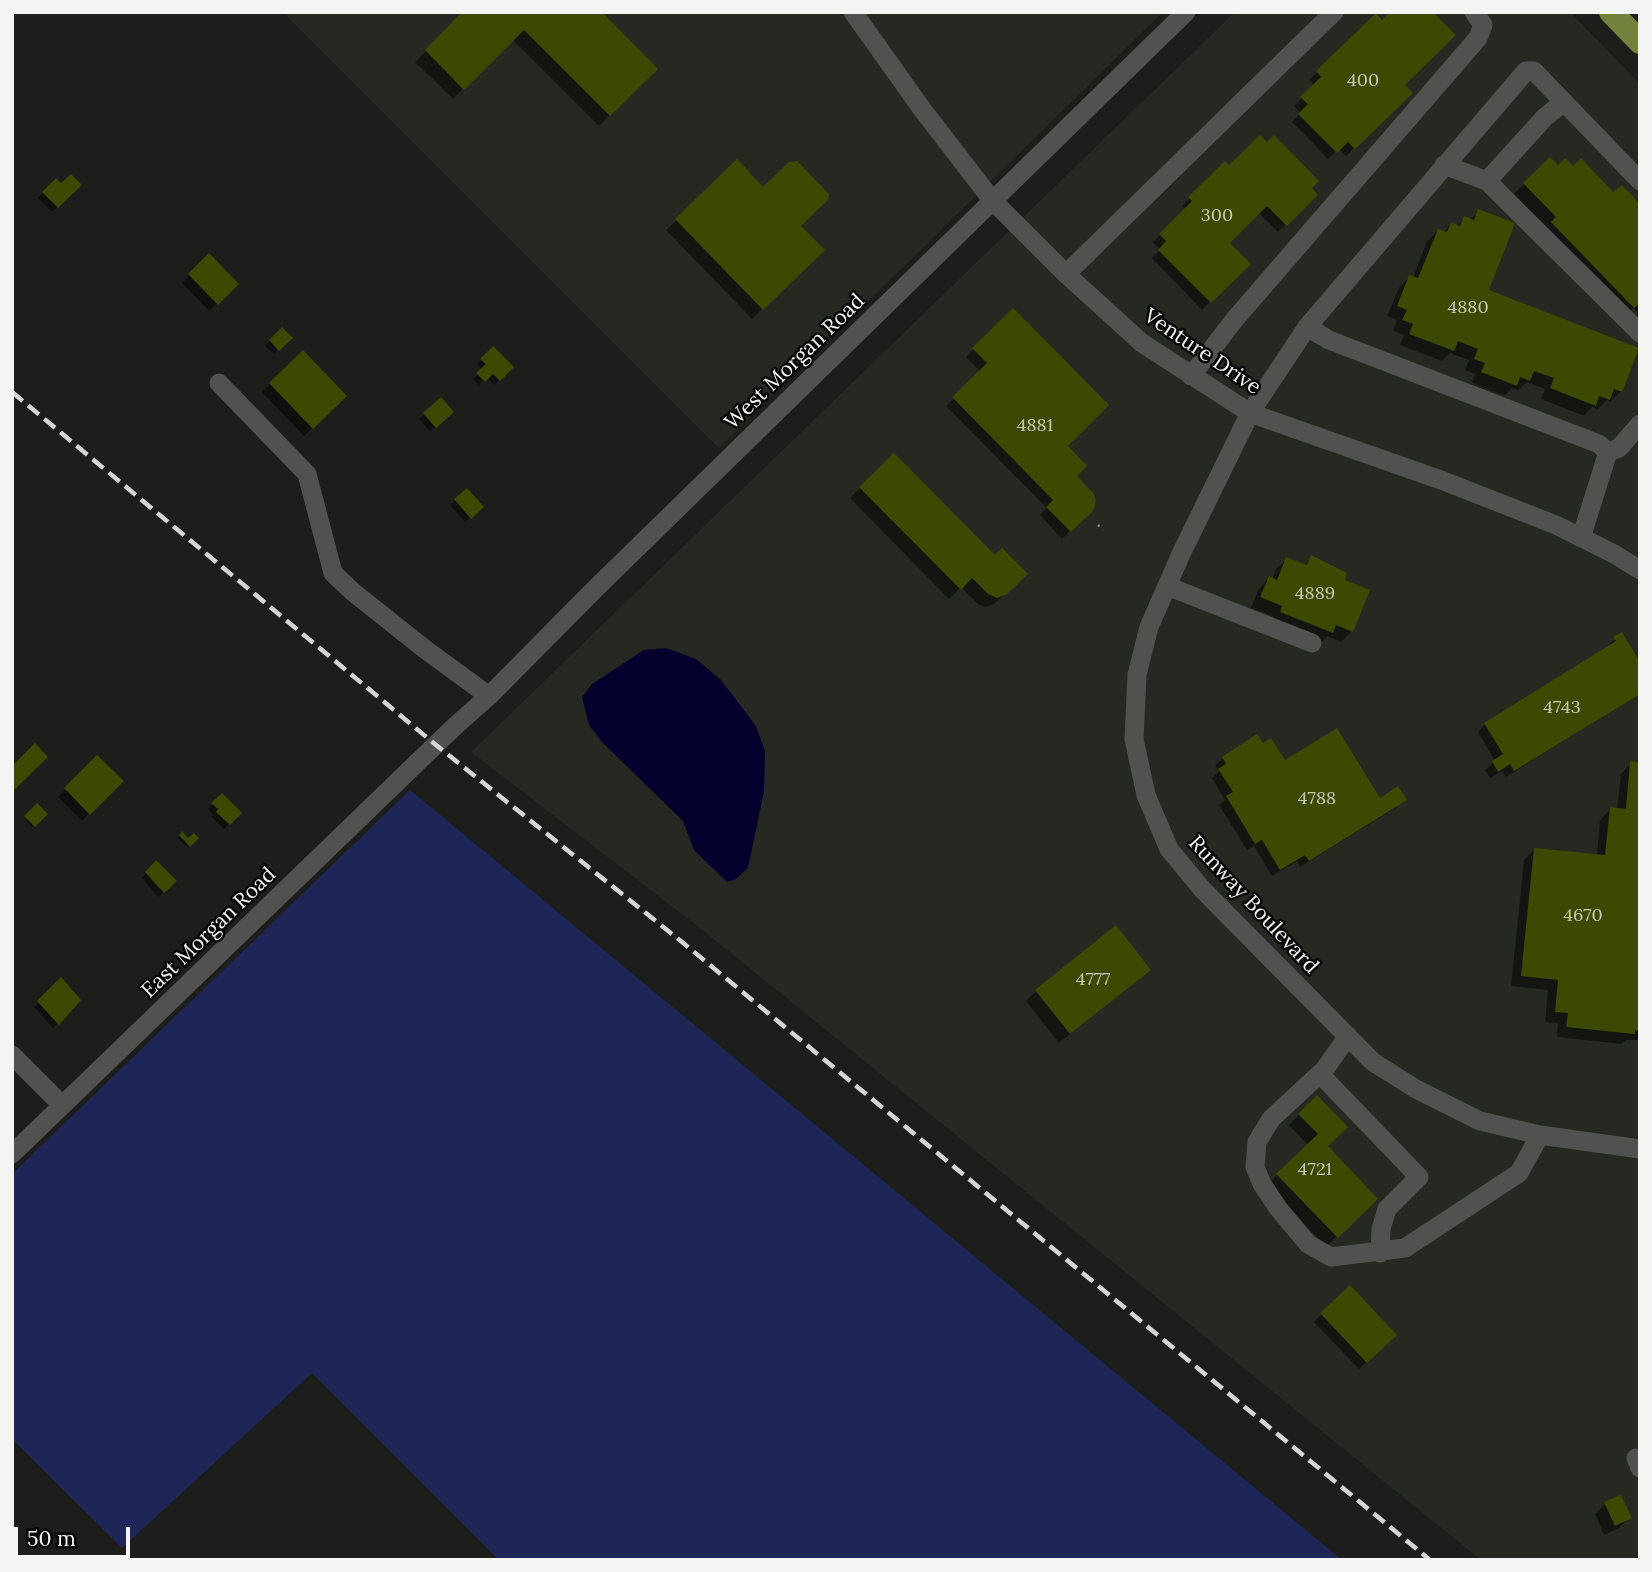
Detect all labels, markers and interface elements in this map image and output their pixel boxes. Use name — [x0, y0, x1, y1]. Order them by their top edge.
house number: 400 — [1347, 70, 1379, 92]
house number: 300 — [1201, 205, 1233, 227]
street label: West Morgan Road — [720, 289, 870, 435]
house number: 4880 — [1447, 297, 1489, 319]
street label: Venture Drive — [1139, 304, 1265, 400]
house number: 4881 — [1017, 415, 1053, 437]
house number: 4889 — [1295, 583, 1335, 605]
house number: 4743 — [1543, 697, 1581, 719]
house number: 4788 — [1298, 788, 1336, 810]
street label: Runway Boulevard — [1183, 831, 1323, 979]
street label: East Morgan Road — [137, 862, 281, 1004]
house number: 4670 — [1563, 905, 1603, 927]
house number: 4777 — [1076, 969, 1110, 991]
house number: 4721 — [1298, 1159, 1332, 1181]
scale bar — [18, 1512, 133, 1556]
text: 50 m — [27, 1525, 76, 1552]

